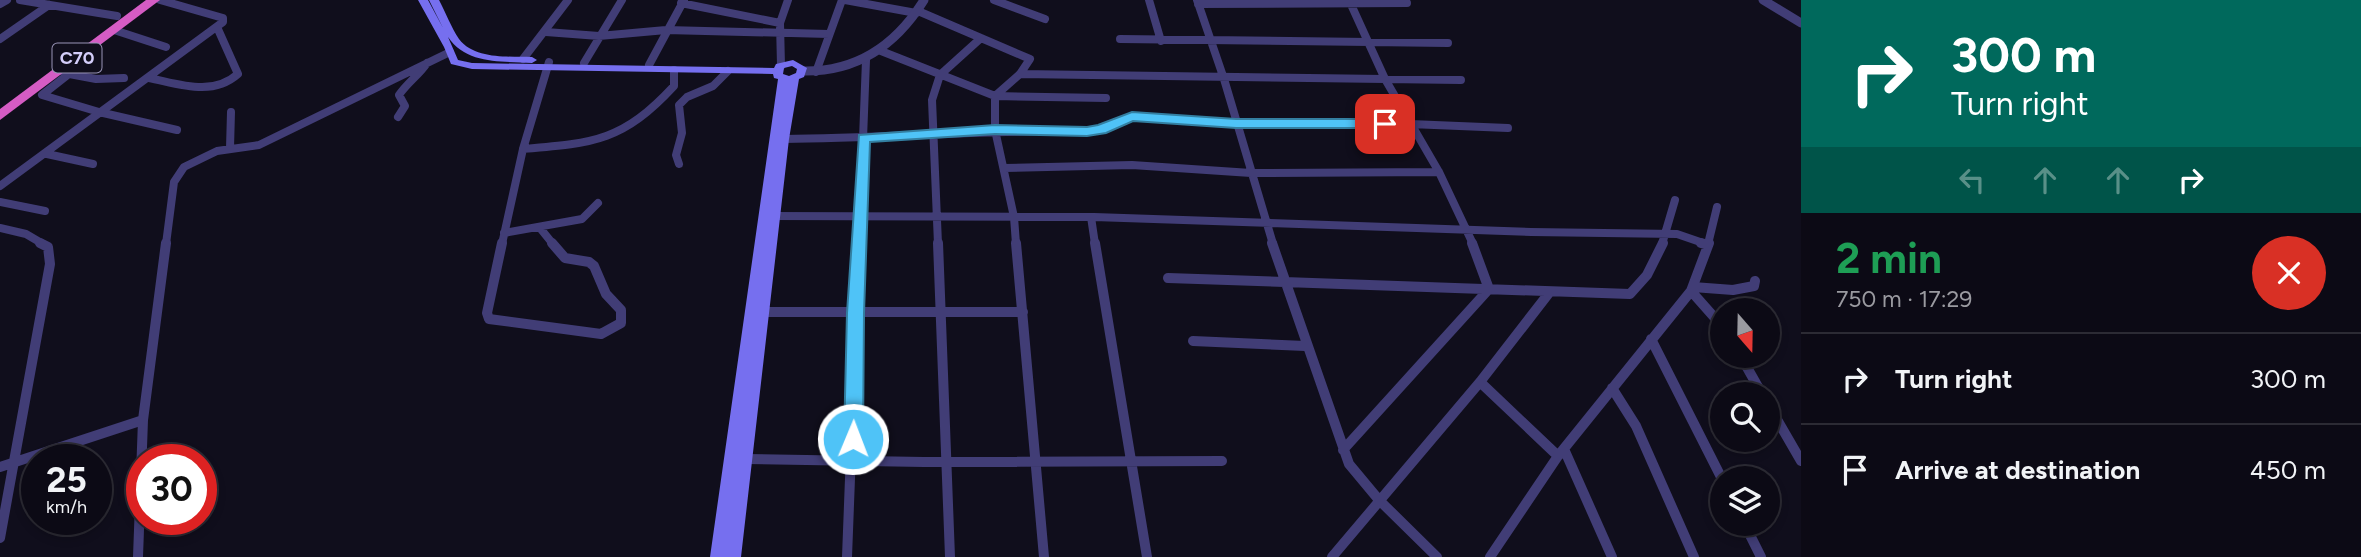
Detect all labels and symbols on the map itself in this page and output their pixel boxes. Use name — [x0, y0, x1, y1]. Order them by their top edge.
road number: C70 — [52, 44, 102, 72]
pin — [1355, 94, 1415, 154]
north arrow — [1710, 298, 1780, 368]
position arrow — [816, 402, 890, 476]
speed limit sign: 30 — [126, 444, 217, 535]

